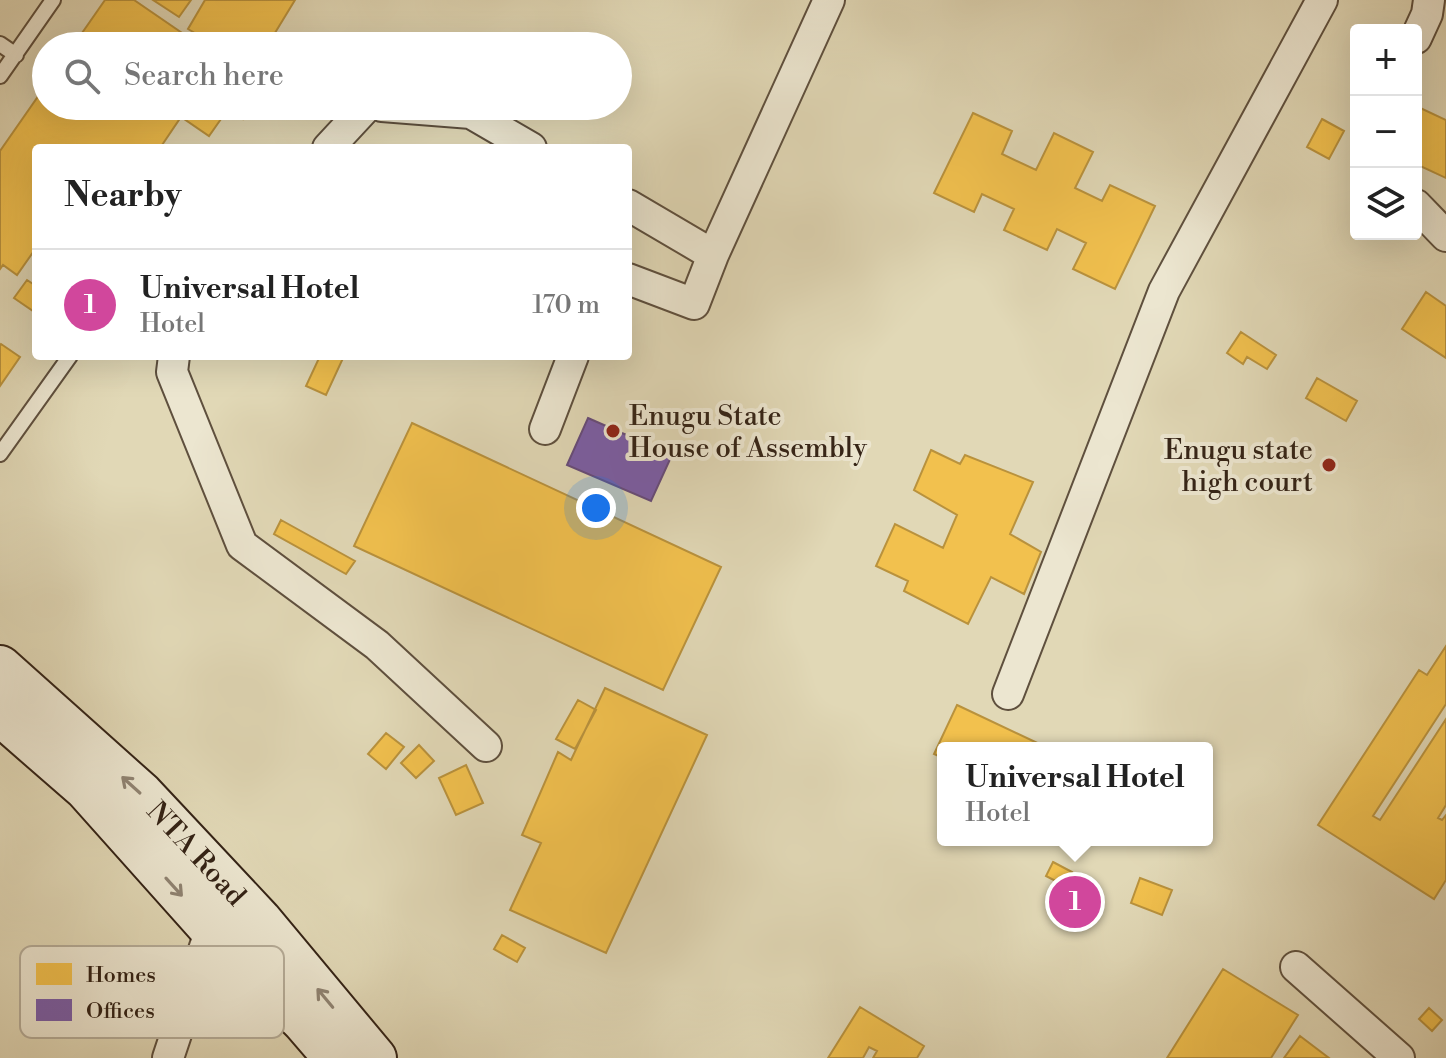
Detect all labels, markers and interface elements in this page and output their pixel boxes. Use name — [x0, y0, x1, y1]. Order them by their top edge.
map controls — [1350, 24, 1422, 240]
button: + — [1350, 24, 1422, 96]
search box — [32, 32, 632, 120]
icon: search — [60, 54, 104, 98]
text: Search here — [124, 57, 284, 95]
button: − — [1350, 96, 1422, 168]
button: layers — [1350, 168, 1422, 240]
text: Nearby — [64, 175, 182, 217]
text: Universal Hotel — [140, 270, 359, 308]
text: 1 — [84, 289, 96, 321]
text: 170 m — [532, 289, 600, 321]
text: Hotel — [140, 308, 205, 340]
place label: Enugu State House of Assembly — [629, 399, 867, 466]
marker: Enugu State House of Assembly — [604, 422, 622, 440]
place label: Enugu state high court — [1164, 433, 1313, 500]
marker: Enugu state high court — [1320, 456, 1338, 474]
your location — [576, 488, 616, 528]
popup — [937, 742, 1213, 846]
text: Universal Hotel — [965, 759, 1185, 797]
one-way arrow — [122, 776, 142, 794]
street label: NTA Road — [139, 795, 253, 913]
text: Hotel — [965, 797, 1030, 829]
pin: 1 — [1049, 872, 1101, 932]
one-way arrow — [165, 877, 183, 897]
legend — [20, 946, 284, 1038]
text: Homes — [86, 962, 156, 989]
one-way arrow — [316, 988, 334, 1009]
text: Offices — [86, 998, 155, 1025]

